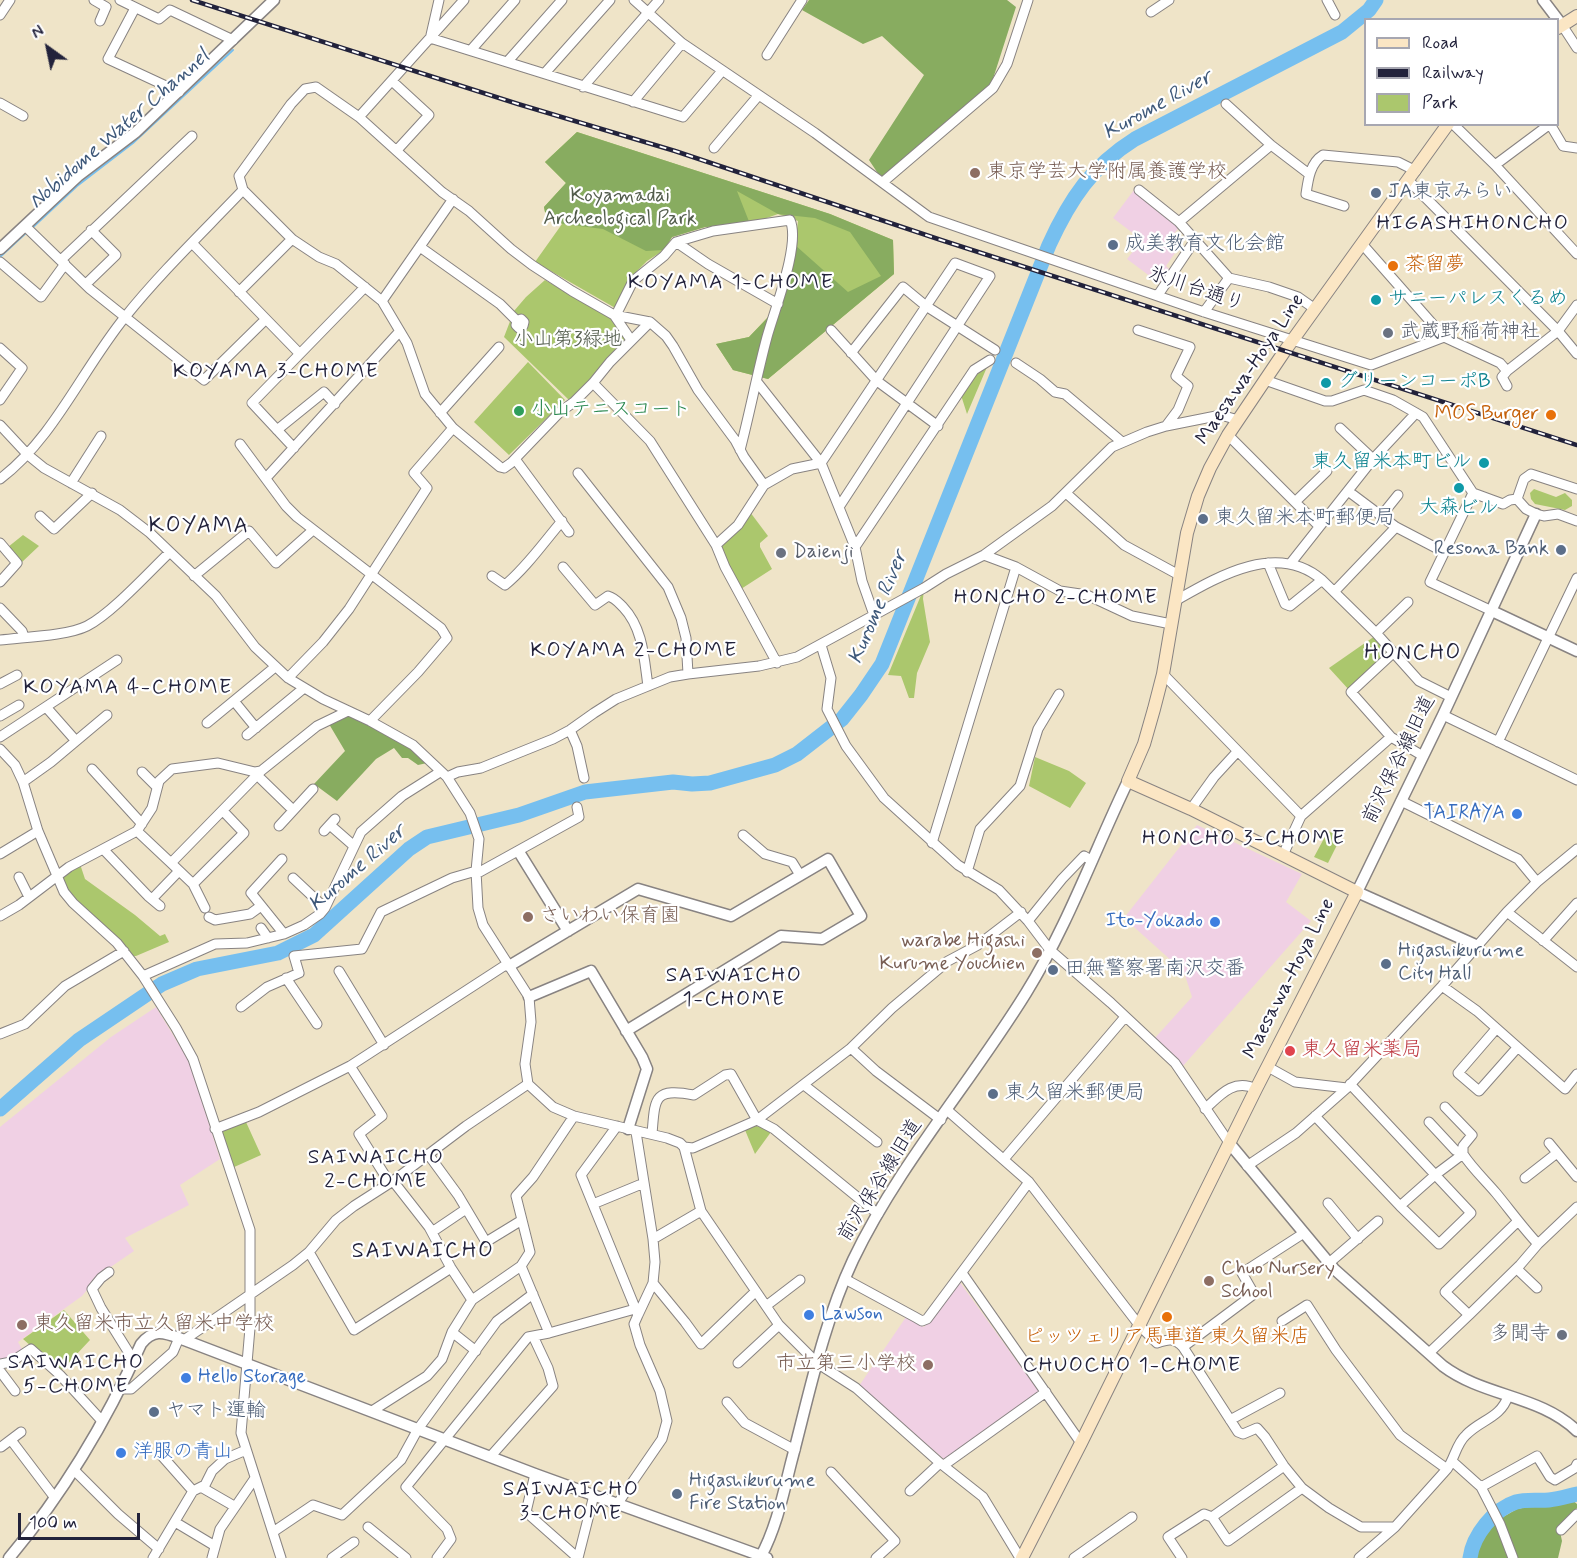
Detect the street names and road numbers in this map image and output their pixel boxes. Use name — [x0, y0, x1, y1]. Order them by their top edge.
street label: 氷川台通り — [1145, 262, 1247, 318]
street label: Maesawa-Hoya Line — [1192, 290, 1310, 450]
street label: 前沢保谷線旧道 — [1359, 692, 1441, 828]
street label: Maesawa-Hoya Line — [1239, 895, 1341, 1063]
street label: 前沢保谷線旧道 — [834, 1115, 928, 1247]

